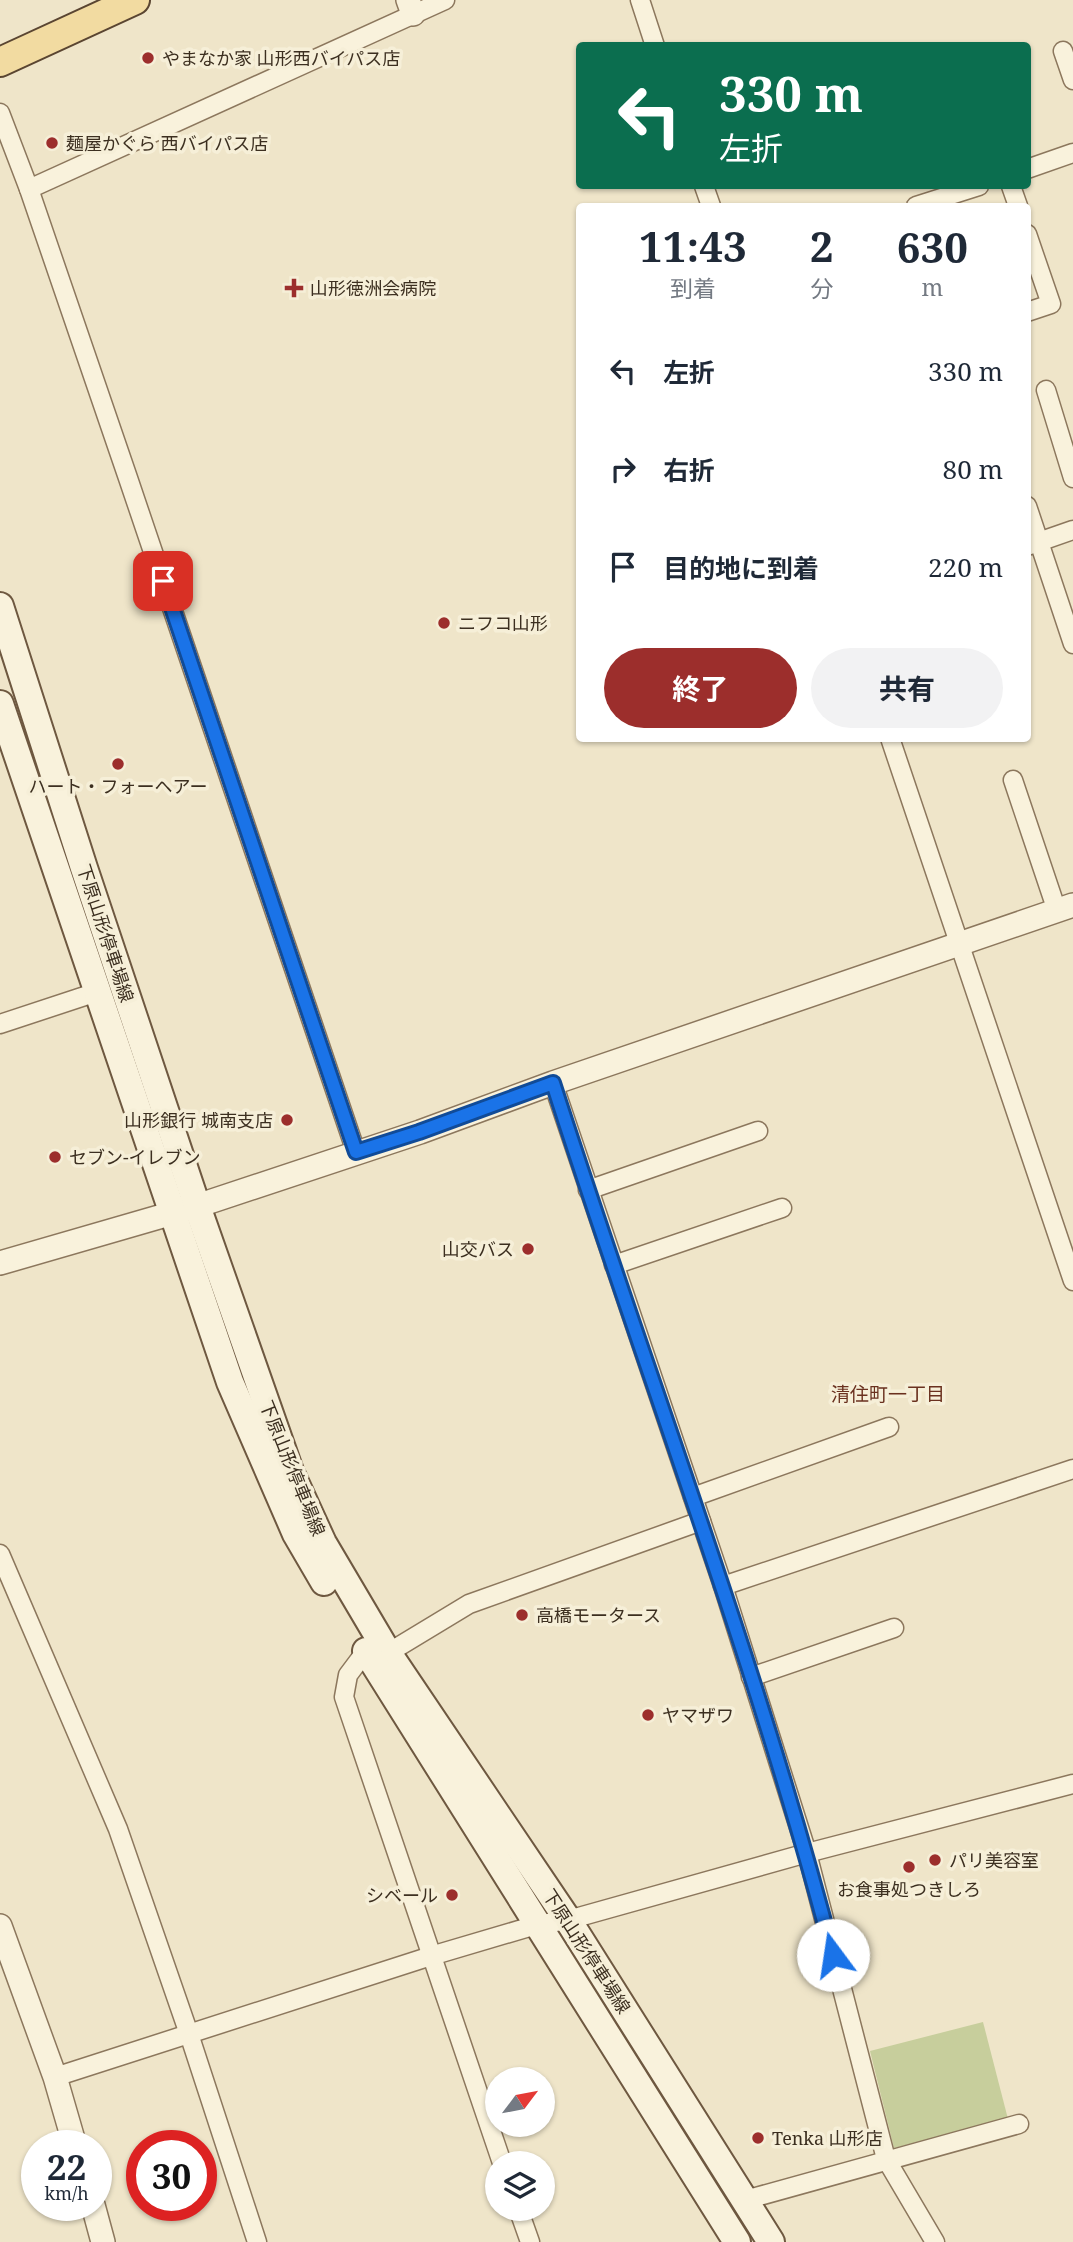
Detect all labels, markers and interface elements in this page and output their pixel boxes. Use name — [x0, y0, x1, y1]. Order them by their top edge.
place label: やまなか家 山形西バイパス店 — [162, 46, 400, 70]
marker: やまなか家 山形西バイパス店 — [140, 50, 156, 66]
text: 330 m — [719, 60, 863, 126]
icon: left — [604, 70, 695, 161]
text: 左折 — [719, 126, 783, 169]
place label: 麺屋かぐら 西バイパス店 — [66, 131, 268, 155]
marker: 麺屋かぐら 西バイパス店 — [44, 135, 60, 151]
text: 11:43 — [639, 217, 747, 274]
text: 2 — [810, 217, 834, 274]
text: 630 — [897, 218, 968, 275]
text: m — [921, 271, 943, 303]
text: 到着 — [670, 272, 716, 304]
text: 分 — [810, 272, 833, 304]
place label: 山形徳洲会病院 — [310, 276, 436, 300]
marker: 山形徳洲会病院 — [284, 278, 304, 298]
icon: left — [604, 352, 642, 390]
text: 330 m — [928, 353, 1003, 389]
text: 左折 — [663, 354, 715, 390]
icon: right — [604, 450, 642, 488]
text: 80 m — [943, 451, 1003, 487]
text: 右折 — [663, 452, 715, 488]
icon: arrive — [604, 548, 642, 586]
text: 220 m — [928, 549, 1003, 585]
text: 目的地に到着 — [663, 550, 819, 586]
pin — [133, 551, 193, 611]
icon: arrive — [144, 562, 182, 600]
place label: ニフコ山形 — [458, 611, 548, 635]
marker: ニフコ山形 — [436, 615, 452, 631]
button: 終了 — [604, 648, 797, 728]
button: 共有 — [811, 648, 1003, 728]
marker: ハート・フォーヘアー — [110, 756, 126, 772]
place label: ハート・フォーヘアー — [29, 774, 207, 798]
street label: 下原山形停車場線 — [72, 861, 140, 1005]
place label: 山形銀行 城南支店 — [124, 1108, 273, 1132]
marker: 山形銀行 城南支店 — [279, 1112, 295, 1128]
place label: セブン-イレブン — [69, 1145, 201, 1169]
marker: セブン-イレブン — [47, 1149, 63, 1165]
place label: 山交バス — [442, 1237, 514, 1261]
marker: 山交バス — [520, 1241, 536, 1257]
district label: 清住町一丁目 — [831, 1381, 945, 1407]
street label: 下原山形停車場線 — [255, 1397, 331, 1539]
place label: 高橋モータース — [536, 1603, 661, 1627]
marker: 高橋モータース — [514, 1607, 530, 1623]
place label: ヤマザワ — [662, 1703, 734, 1727]
marker: ヤマザワ — [640, 1707, 656, 1723]
place label: パリ美容室 — [949, 1848, 1039, 1872]
marker: パリ美容室 — [927, 1852, 943, 1868]
marker: お食事処つきしろ — [901, 1859, 917, 1875]
place label: お食事処つきしろ — [837, 1877, 981, 1901]
place label: シベール — [366, 1883, 438, 1907]
street label: 下原山形停車場線 — [538, 1884, 636, 2018]
marker: シベール — [444, 1887, 460, 1903]
position arrow — [796, 1918, 870, 1992]
north arrow — [485, 2067, 555, 2137]
map controls — [485, 2067, 555, 2221]
place label: Tenka 山形店 — [772, 2126, 883, 2150]
speed limit sign: 30 — [126, 2130, 217, 2221]
marker: Tenka 山形店 — [750, 2130, 766, 2146]
text: 22 — [47, 2143, 86, 2190]
button: layers — [485, 2151, 555, 2221]
text: km/h — [44, 2181, 89, 2205]

